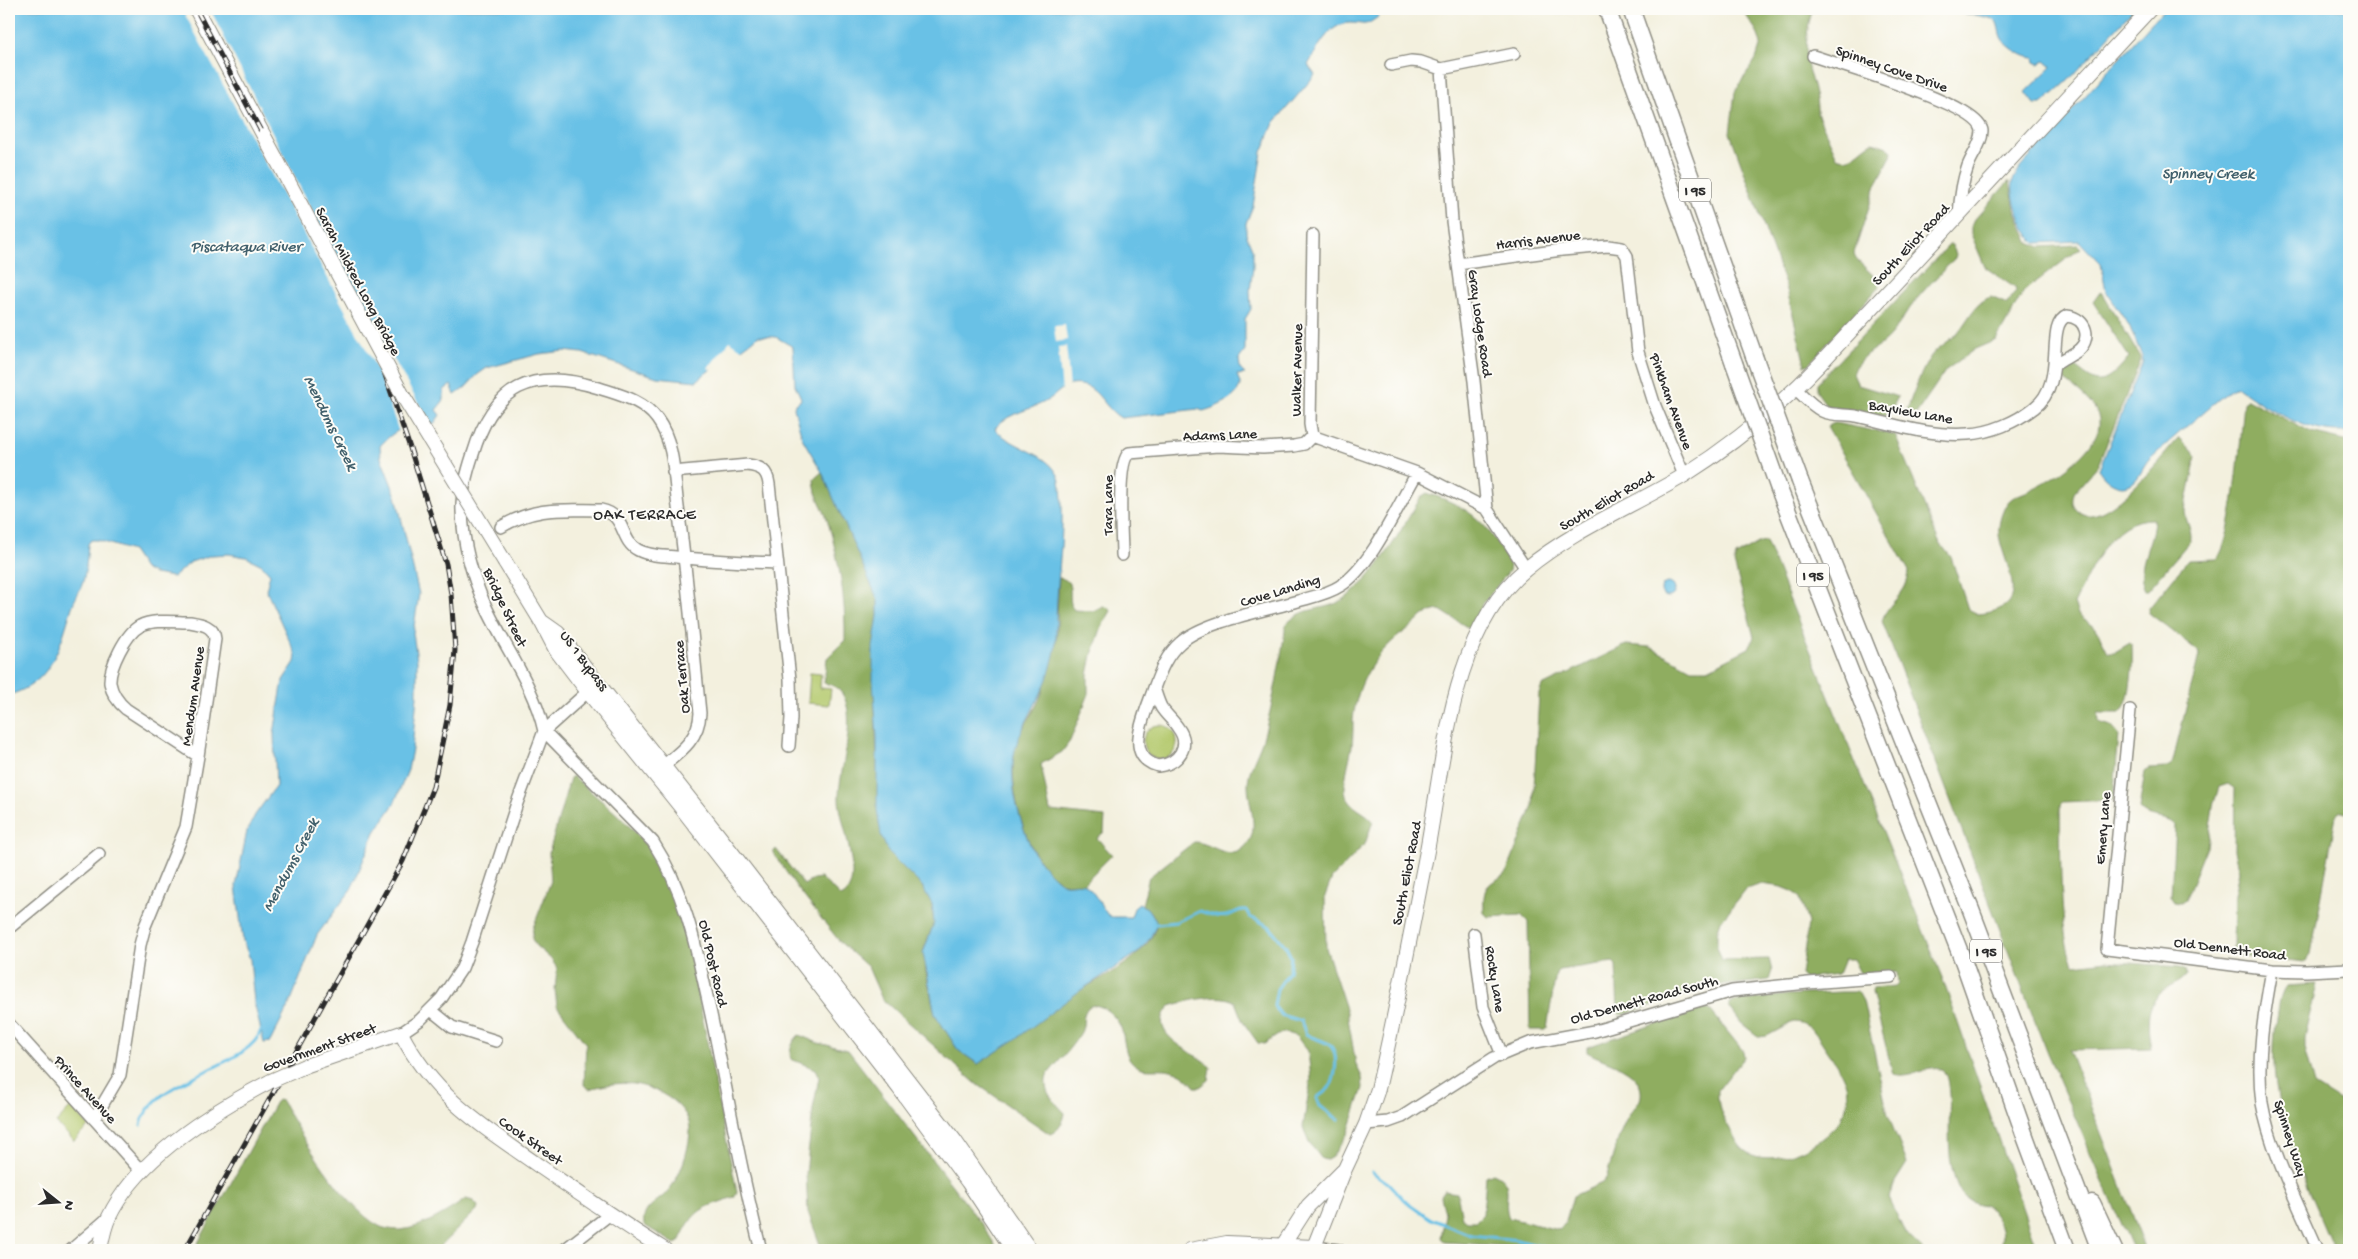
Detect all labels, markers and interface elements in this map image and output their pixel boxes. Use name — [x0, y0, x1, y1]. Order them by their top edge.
street label: Spinney Cove Drive — [1833, 42, 1950, 98]
water label: Spinney Creek — [2162, 166, 2256, 185]
road number: I 95 — [1679, 178, 1711, 202]
street label: South Eliot Road — [1869, 200, 1955, 290]
street label: Sarah Mildred Long Bridge — [310, 205, 404, 359]
street label: Harris Avenue — [1495, 227, 1582, 255]
water label: Piscataqua River — [191, 239, 305, 258]
street label: Gray Lodge Road — [1463, 268, 1496, 380]
street label: Walker Avenue — [1288, 323, 1308, 417]
street label: Pinkham Avenue — [1644, 350, 1696, 452]
water label: Mendums Creek — [298, 373, 361, 476]
street label: Bayview Lane — [1866, 397, 1954, 429]
street label: Adams Lane — [1183, 426, 1258, 446]
street label: South Eliot Road — [1557, 467, 1658, 536]
street label: Tara Lane — [1100, 475, 1118, 536]
district label: OAK TERRACE — [593, 507, 697, 526]
road number: I 95 — [1797, 564, 1829, 586]
street label: Bridge Street — [478, 565, 531, 652]
street label: Cove Landing — [1239, 571, 1323, 613]
street label: US 1 Bypass — [555, 628, 612, 695]
street label: Oak Terrace — [671, 639, 695, 714]
street label: Mendum Avenue — [178, 645, 210, 747]
street label: Emery Lane — [2092, 791, 2116, 865]
water label: Mendums Creek — [260, 814, 325, 916]
street label: South Eliot Road — [1389, 819, 1427, 927]
street label: Old Post Road — [693, 918, 731, 1010]
street label: Old Dennett Road — [2173, 934, 2288, 966]
road number: I 95 — [1970, 939, 2002, 962]
street label: Rocky Lane — [1480, 945, 1508, 1014]
street label: Old Dennett Road South — [1569, 973, 1720, 1029]
street label: Government Street — [261, 1019, 381, 1078]
street label: Prince Avenue — [49, 1052, 120, 1128]
street label: Spinney Way — [2268, 1098, 2310, 1180]
street label: Cook Street — [494, 1113, 567, 1171]
north arrow — [32, 1176, 82, 1226]
text: N — [59, 1198, 78, 1212]

